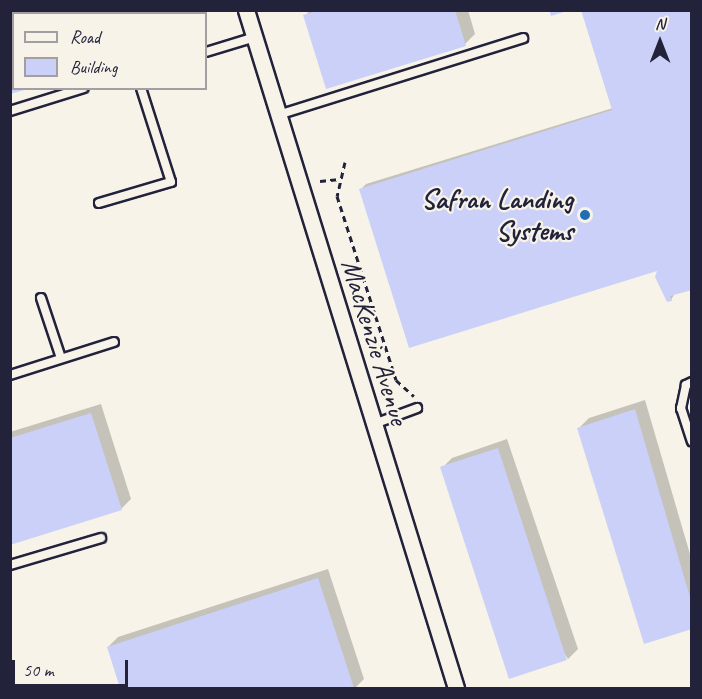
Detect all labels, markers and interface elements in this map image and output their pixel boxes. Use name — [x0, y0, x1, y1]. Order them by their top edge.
legend — [12, 12, 207, 90]
north arrow — [630, 12, 690, 72]
text: N — [655, 14, 665, 34]
text: Road — [70, 26, 100, 48]
text: Building — [70, 56, 117, 78]
place label: Safran Landing Systems — [420, 182, 573, 248]
marker: Safran Landing Systems — [578, 208, 592, 222]
street label: MacKenzie Avenue — [334, 255, 416, 429]
scale bar — [15, 648, 130, 686]
text: 50 m — [23, 659, 54, 681]

